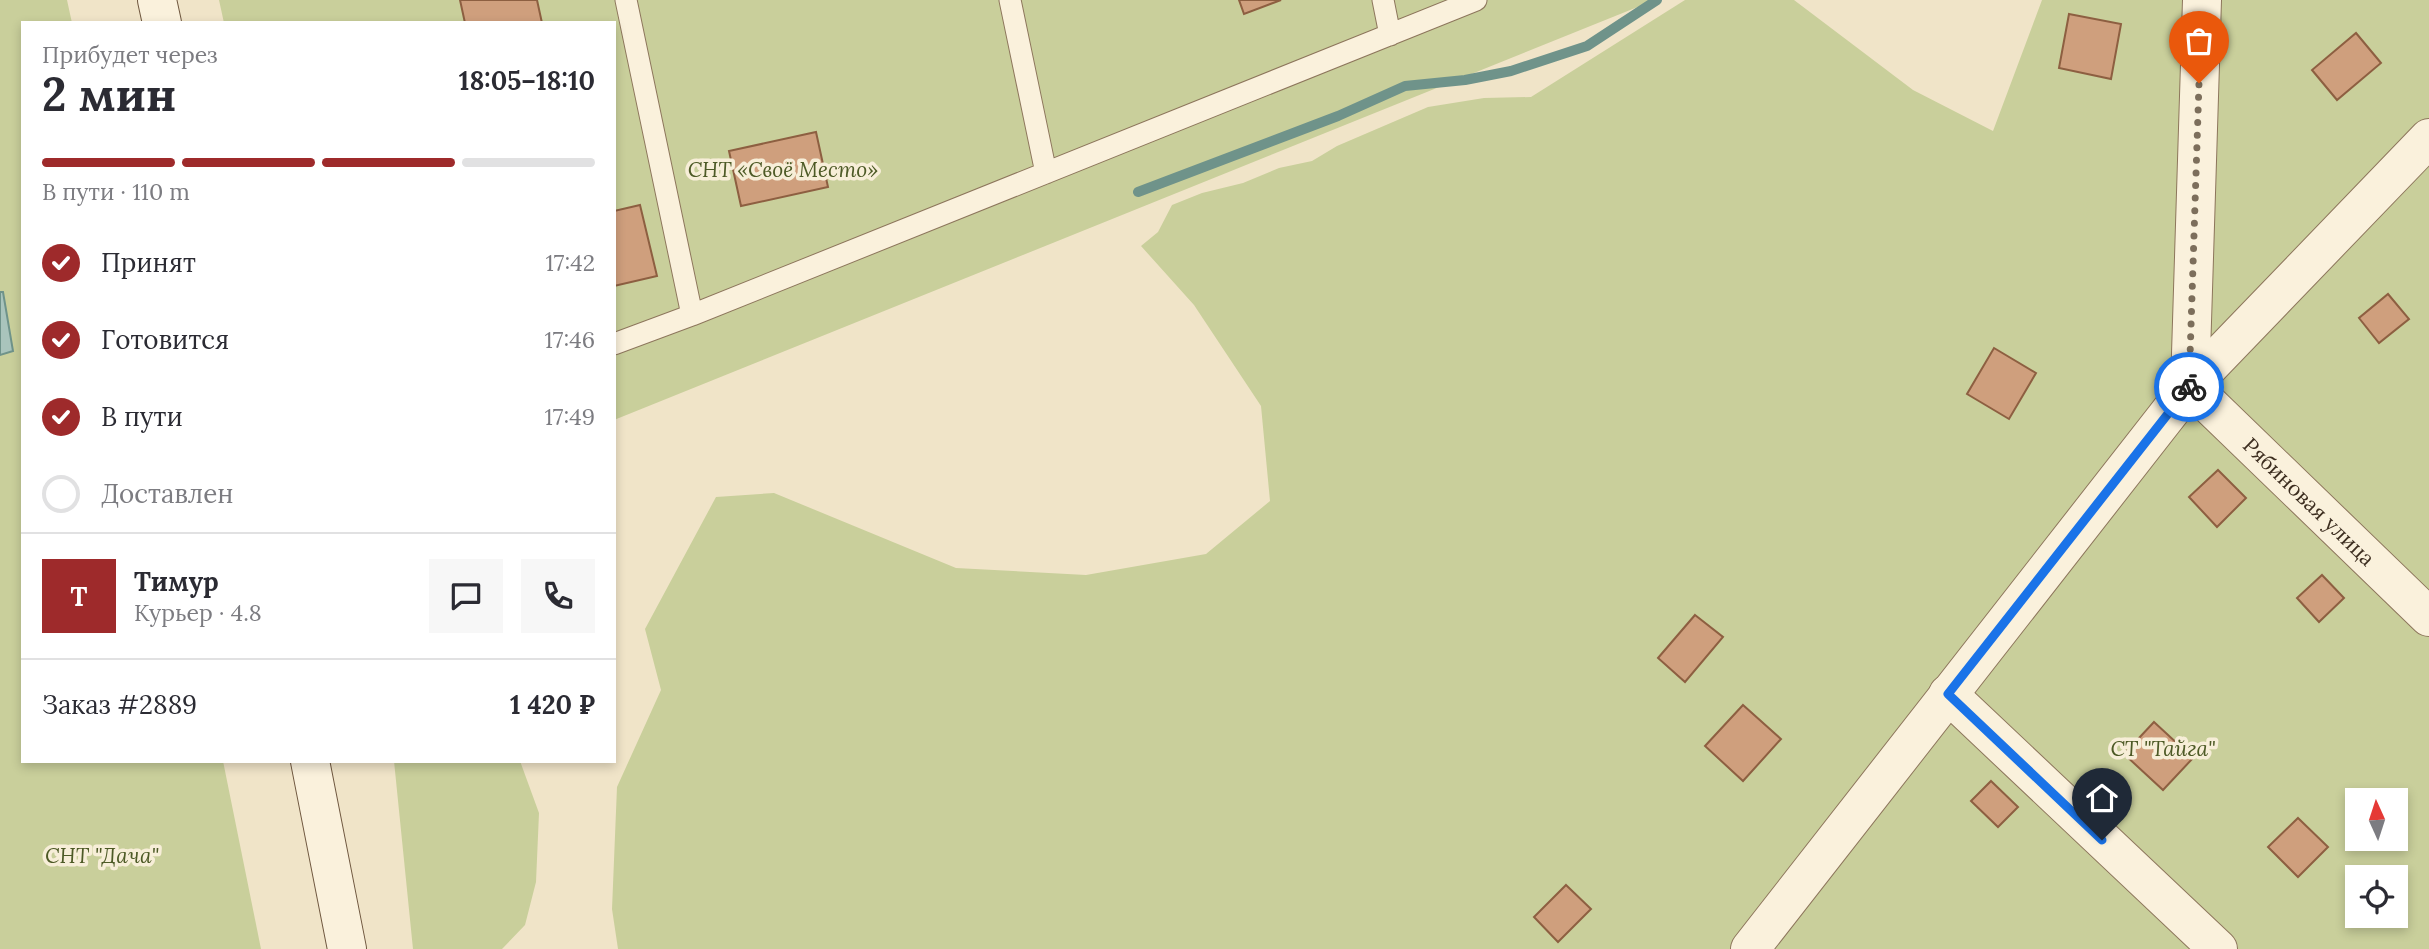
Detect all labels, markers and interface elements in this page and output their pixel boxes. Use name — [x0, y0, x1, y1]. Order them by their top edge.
pin — [2169, 11, 2229, 83]
icon: bag — [2180, 22, 2218, 60]
text: Прибудет через — [42, 40, 218, 69]
text: 18:05–18:10 — [459, 64, 595, 97]
text: 2 мин — [42, 65, 176, 124]
park label: СНТ «Своё Место» — [688, 156, 878, 183]
text: В пути · 110 m — [42, 177, 190, 206]
icon: check — [42, 244, 80, 282]
text: Принят — [101, 246, 196, 279]
text: 17:42 — [545, 248, 595, 277]
icon: check — [42, 321, 80, 359]
text: Готовится — [101, 323, 229, 356]
text: 17:46 — [545, 325, 595, 354]
courier — [2154, 352, 2224, 422]
icon: bike — [2170, 368, 2208, 406]
icon: check — [42, 398, 80, 436]
text: В пути — [101, 400, 183, 433]
text: 17:49 — [545, 402, 595, 431]
street label: Рябиновая улица — [2238, 431, 2381, 571]
text: Доставлен — [101, 477, 234, 510]
button: chat — [429, 559, 503, 633]
button: phone — [521, 559, 595, 633]
text: Тимур — [134, 565, 219, 598]
text: Т — [71, 580, 87, 613]
text: Курьер · 4.8 — [134, 598, 262, 627]
text: Заказ #2889 — [42, 688, 197, 721]
text: 1 420 ₽ — [510, 688, 595, 721]
park label: СТ "Тайга" — [2110, 735, 2216, 762]
pin — [2072, 768, 2132, 840]
icon: home — [2083, 779, 2121, 817]
north arrow — [2345, 788, 2408, 850]
map controls — [2345, 788, 2408, 928]
park label: СНТ "Дача" — [45, 842, 159, 869]
button: locate — [2345, 865, 2408, 928]

